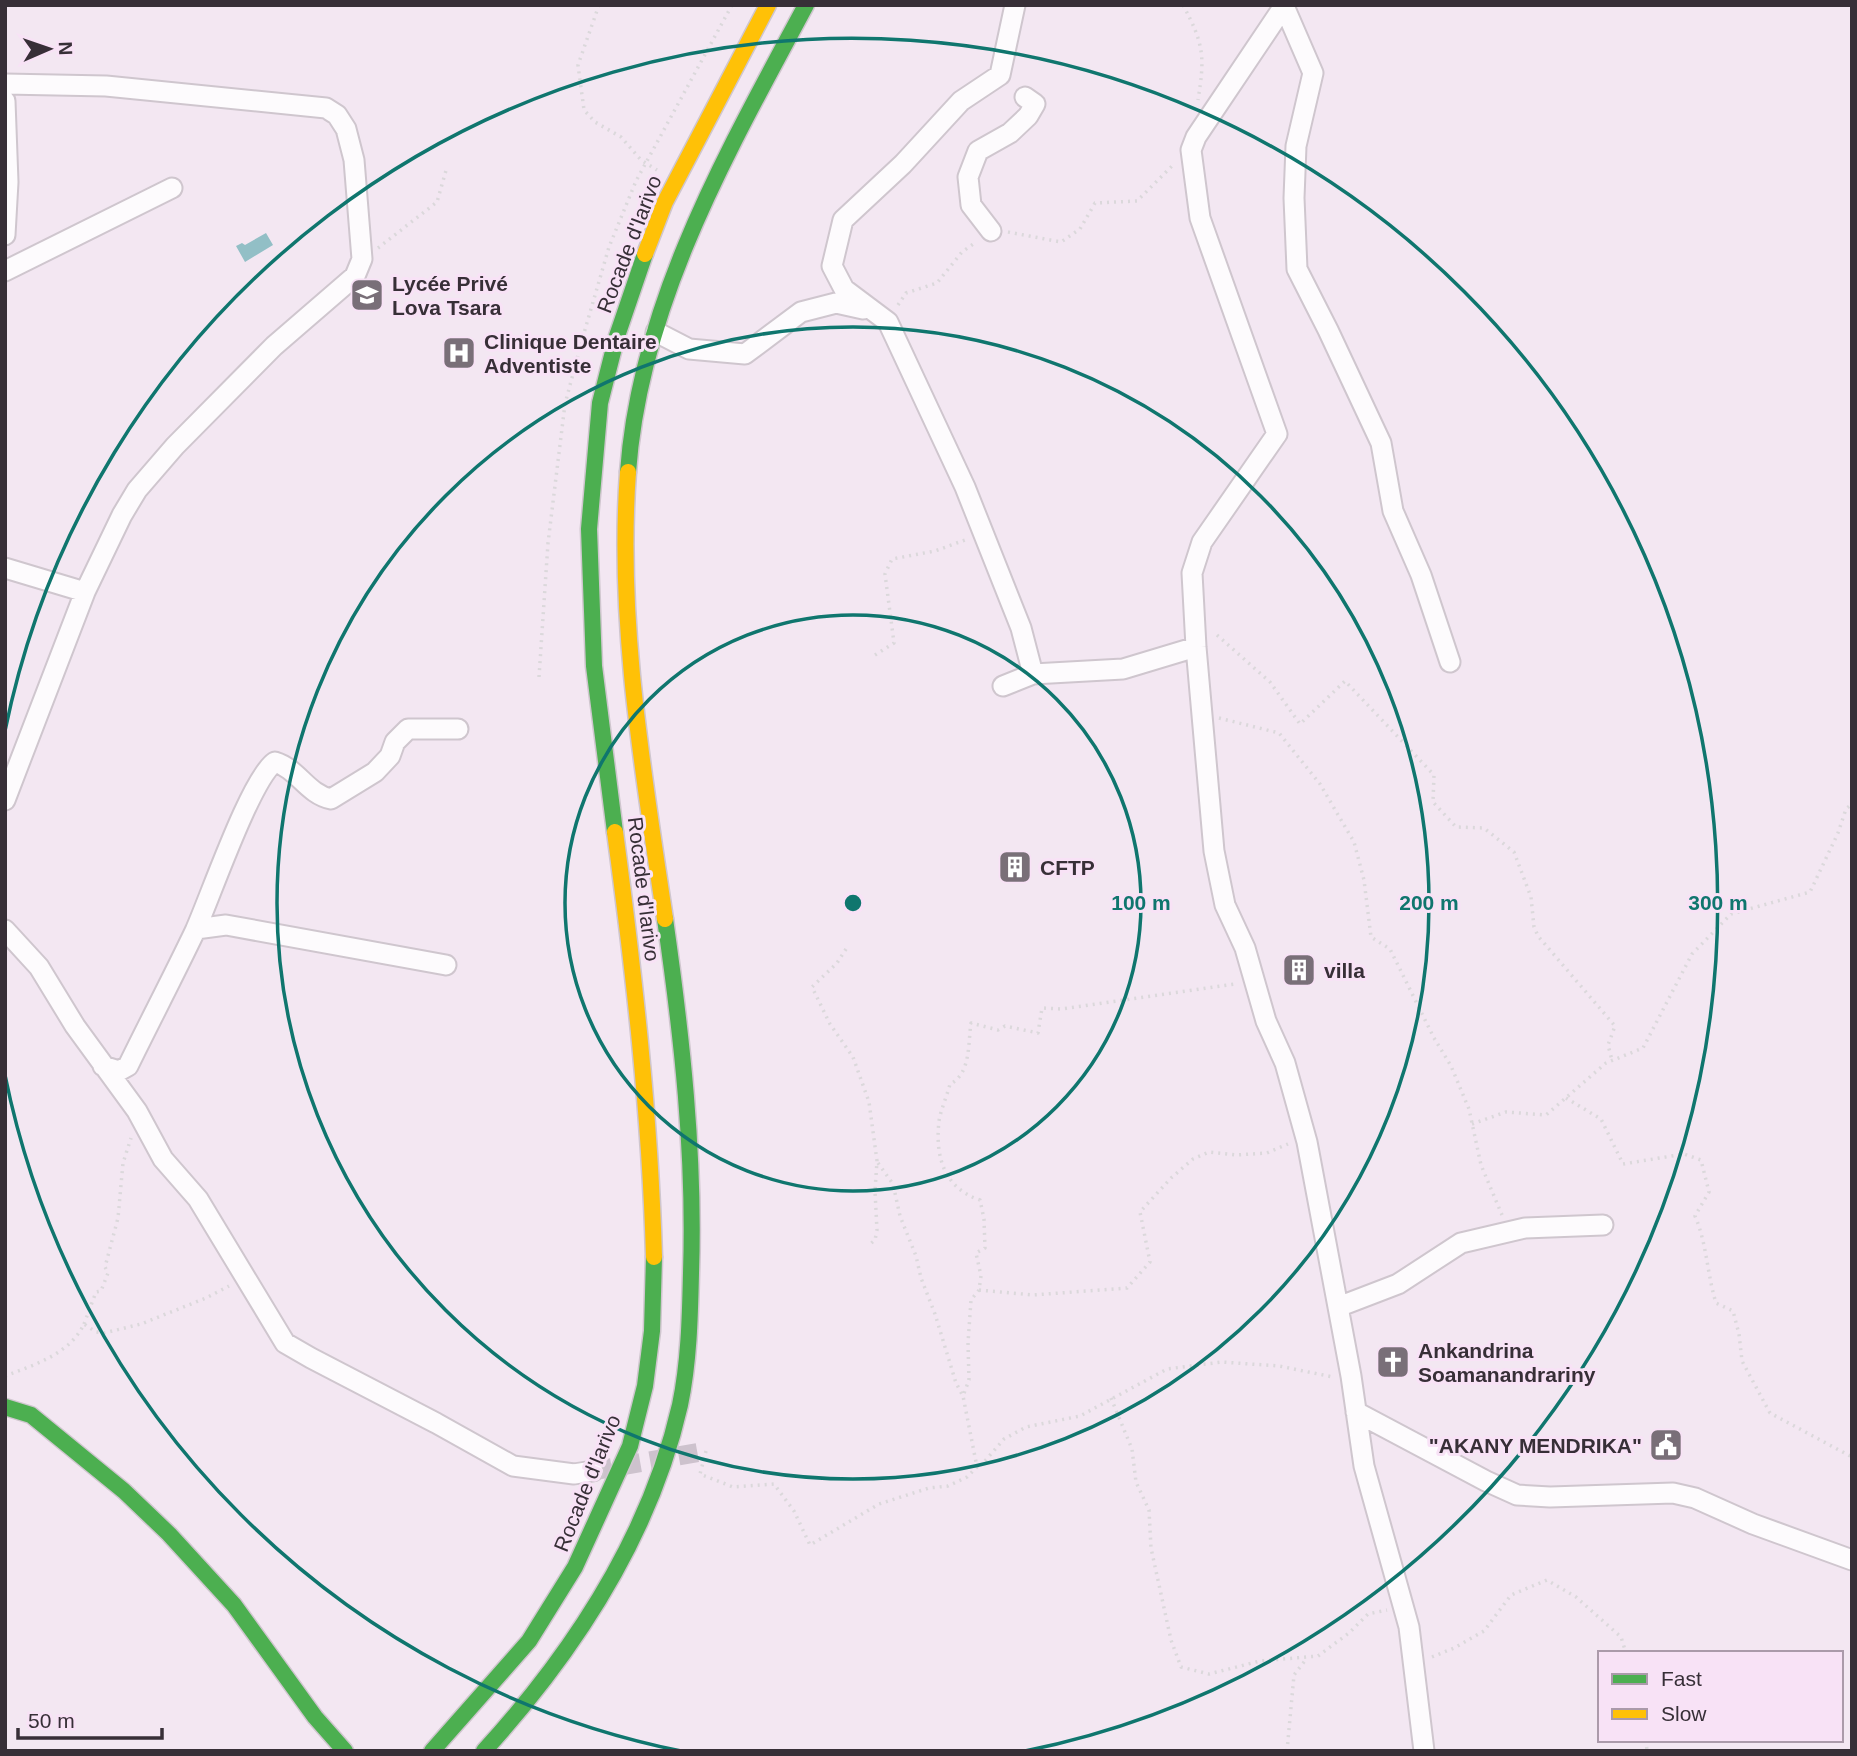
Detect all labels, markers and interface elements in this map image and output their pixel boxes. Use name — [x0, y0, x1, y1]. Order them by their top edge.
north arrow — [14, 14, 84, 84]
text: N — [55, 41, 76, 56]
street label: Rocade d'Iarivo — [592, 172, 666, 316]
place label: Lycée Privé Lova Tsara — [392, 272, 508, 319]
school or university icon: Lycée Privé Lova Tsara — [348, 276, 386, 314]
place label: Clinique Dentaire Adventiste — [484, 330, 657, 377]
hospital icon: Clinique Dentaire Adventiste — [440, 334, 478, 372]
street label: Rocade d'Iarivo — [624, 816, 664, 962]
building icon: CFTP — [996, 848, 1034, 886]
place label: CFTP — [1040, 856, 1095, 879]
centre of rings — [841, 891, 865, 915]
text: 100 m — [1111, 891, 1171, 914]
text: 200 m — [1399, 891, 1459, 914]
text: 300 m — [1688, 891, 1748, 914]
building icon: villa — [1280, 951, 1318, 989]
place label: villa — [1324, 959, 1365, 982]
place label: Ankandrina Soamanandrariny — [1418, 1339, 1596, 1386]
church icon: Ankandrina Soamanandrariny — [1374, 1343, 1412, 1381]
street label: Rocade d'Iarivo — [549, 1411, 625, 1555]
public building icon: "AKANY MENDRIKA" — [1647, 1426, 1685, 1464]
place label: "AKANY MENDRIKA" — [1429, 1434, 1642, 1457]
legend — [1598, 1651, 1843, 1742]
text: Fast — [1661, 1667, 1702, 1690]
scale bar — [18, 1696, 161, 1740]
text: Slow — [1661, 1702, 1707, 1725]
text: 50 m — [28, 1709, 75, 1732]

